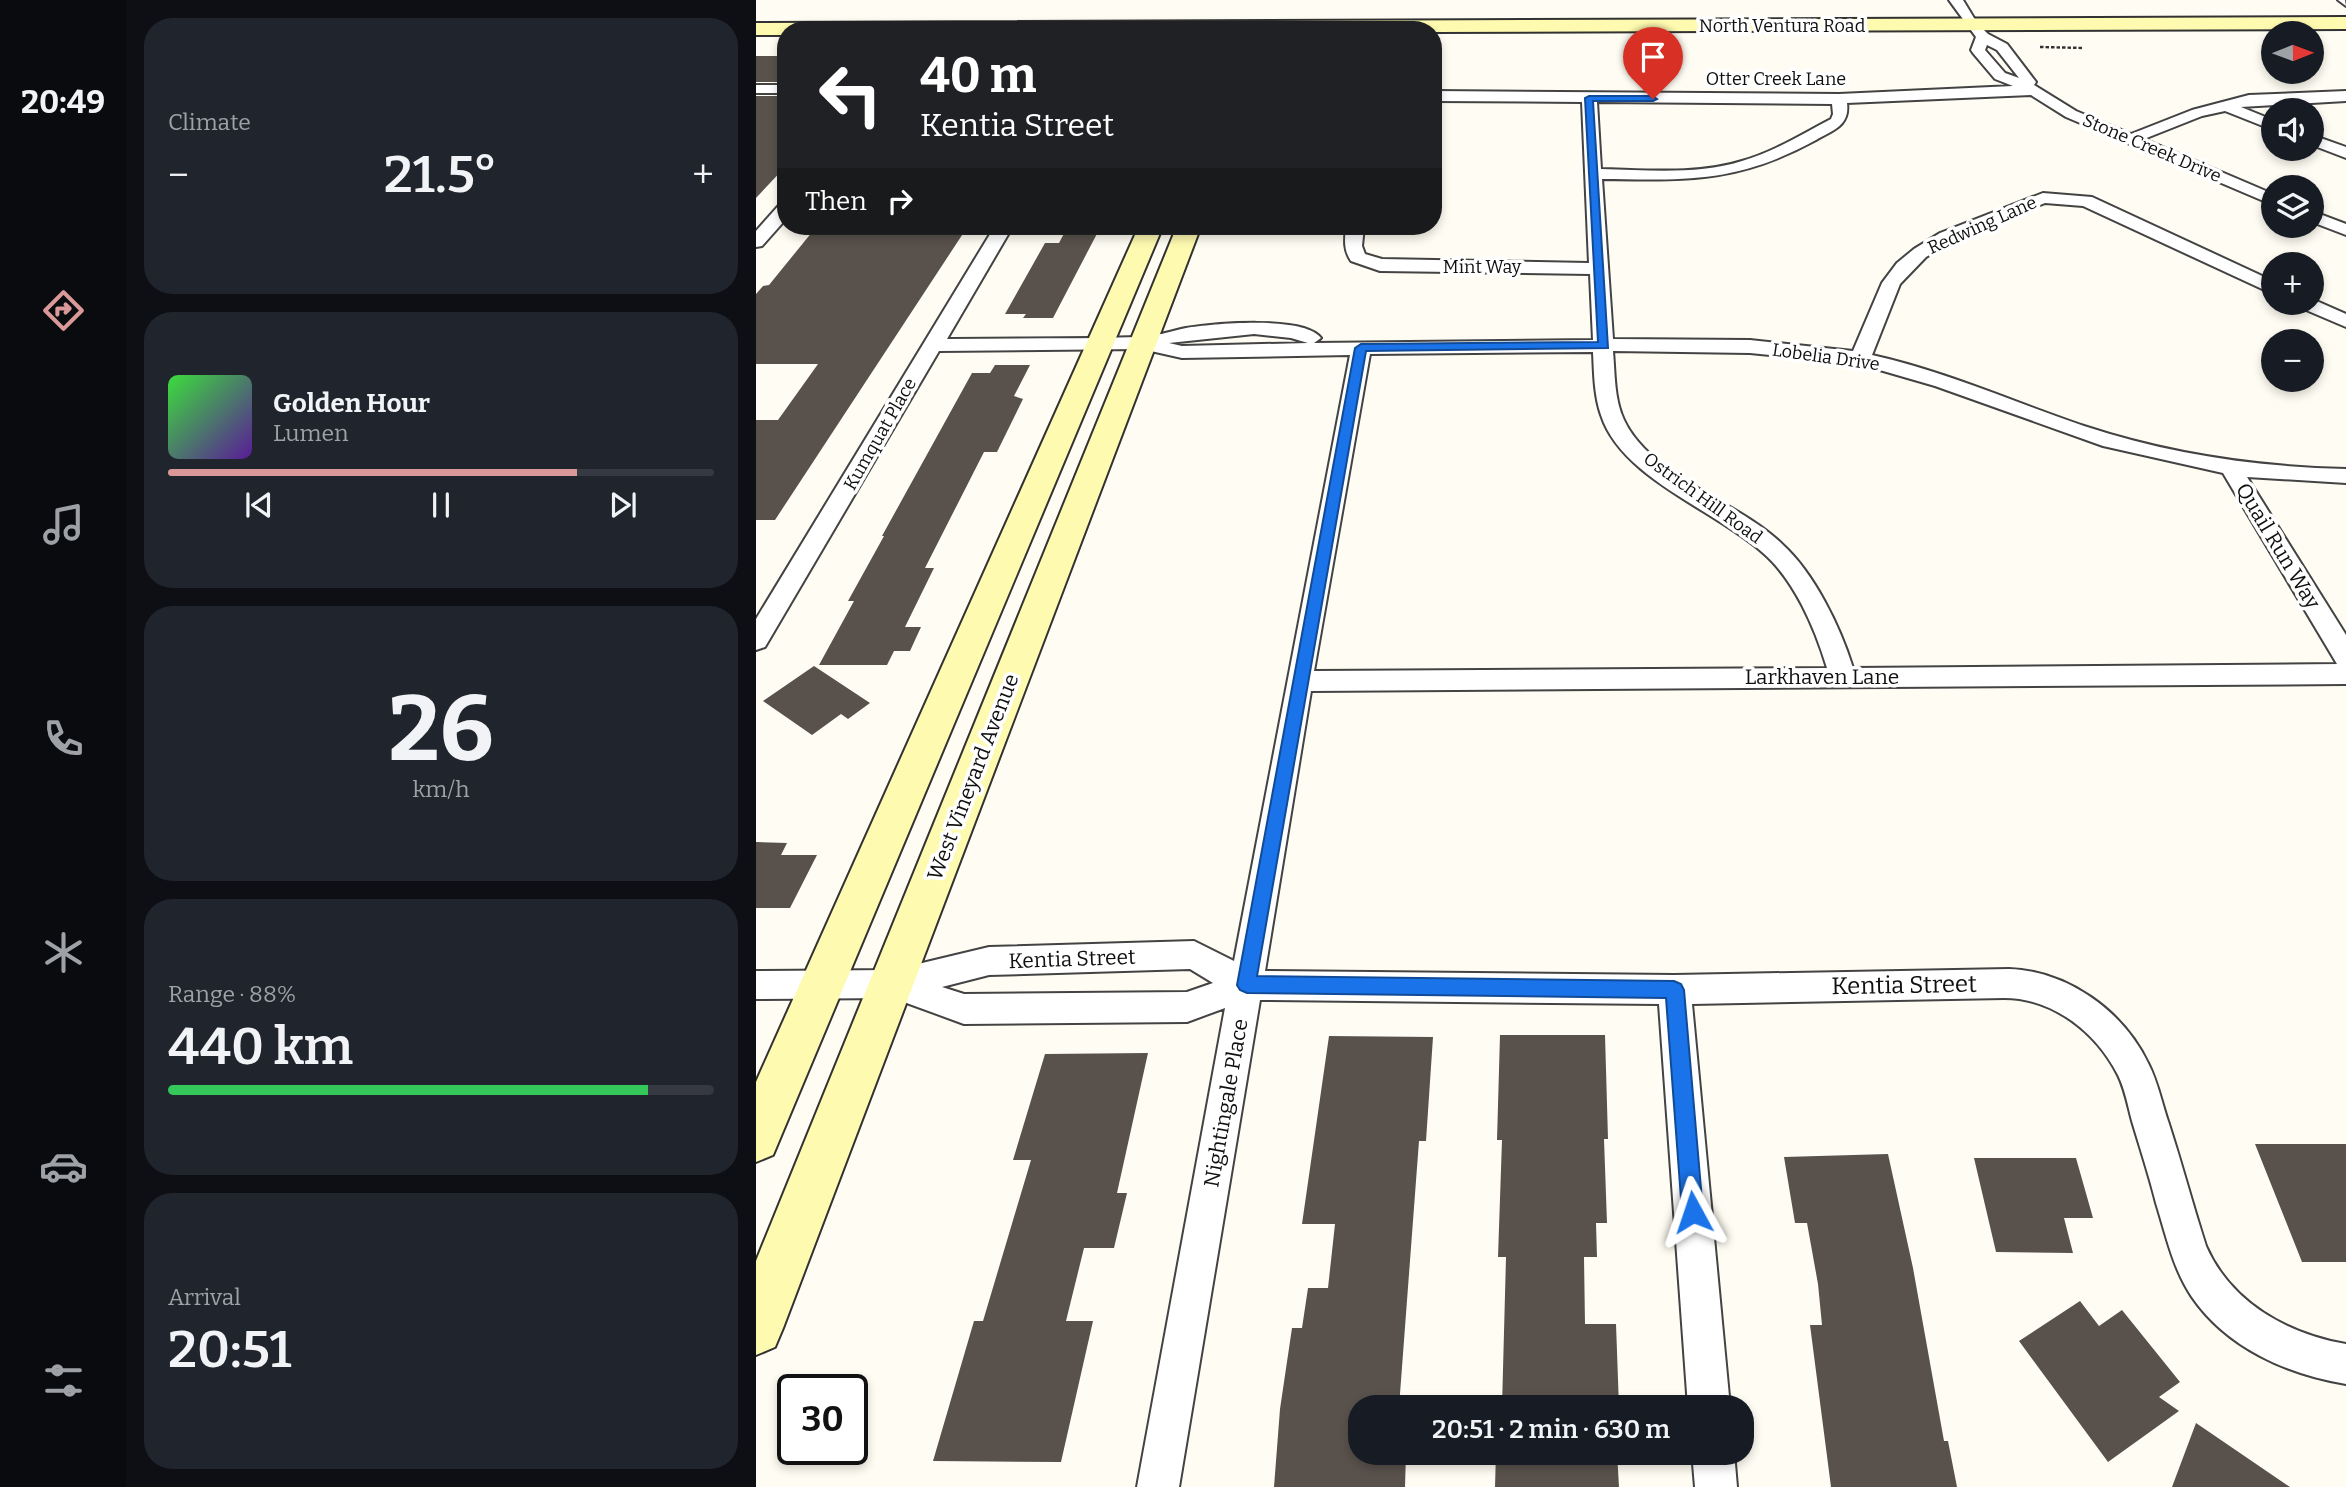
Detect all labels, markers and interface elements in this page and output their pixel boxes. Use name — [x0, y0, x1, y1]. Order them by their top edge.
street label: North Ventura Road — [1699, 15, 1866, 37]
north arrow — [2261, 21, 2324, 84]
map controls — [2261, 21, 2324, 392]
pin — [1623, 27, 1683, 99]
icon: arrive — [1634, 38, 1672, 76]
text: 40 m — [920, 46, 1037, 105]
icon: left — [805, 49, 896, 140]
street label: Otter Creek Lane — [1706, 68, 1846, 90]
text: 20:49 — [21, 83, 105, 121]
button: sound — [2261, 98, 2324, 161]
text: Kentia Street — [920, 106, 1114, 144]
text: Climate — [168, 108, 251, 136]
street label: Stone Creek Drive — [2079, 109, 2225, 187]
text: 21.5° — [384, 143, 497, 206]
text: − — [168, 152, 189, 198]
text: + — [692, 152, 714, 198]
button: layers — [2261, 175, 2324, 238]
icon: right — [881, 182, 919, 220]
text: Then — [805, 186, 867, 217]
street label: Redwing Lane — [1924, 191, 2040, 259]
button: + — [2261, 252, 2324, 315]
street label: Mint Way — [1443, 256, 1522, 278]
icon: directions — [39, 286, 88, 335]
button: − — [2261, 329, 2324, 392]
street label: Lobelia Drive — [1771, 339, 1881, 375]
street label: Kumquat Place — [839, 374, 921, 494]
text: Golden Hour — [273, 388, 430, 419]
text: Lumen — [273, 419, 349, 447]
street label: Ostrich Hill Road — [1639, 448, 1767, 549]
street label: Quail Run Way — [2230, 478, 2326, 614]
icon: previous — [240, 486, 278, 524]
icon: pause — [422, 486, 460, 524]
icon: next — [604, 486, 642, 524]
icon: music — [39, 500, 88, 549]
street label: Larkhaven Lane — [1745, 664, 1899, 690]
street label: West Vineyard Avenue — [922, 670, 1024, 884]
text: 26 — [388, 675, 494, 784]
icon: phone — [39, 714, 88, 763]
text: km/h — [413, 775, 469, 803]
icon: climate — [39, 928, 88, 977]
street label: Kentia Street — [1008, 944, 1136, 974]
street label: Kentia Street — [1831, 970, 1977, 1000]
text: Range · 88% — [168, 980, 296, 1008]
text: 440 km — [168, 1015, 353, 1078]
street label: Nightingale Place — [1198, 1017, 1254, 1189]
icon: car — [39, 1142, 88, 1191]
position arrow — [1656, 1175, 1730, 1249]
text: Arrival — [168, 1283, 241, 1311]
text: 20:51 — [168, 1318, 291, 1381]
icon: filters — [39, 1356, 88, 1405]
speed limit sign: 30 — [777, 1374, 868, 1465]
text: 20:51 · 2 min · 630 m — [1432, 1414, 1670, 1445]

